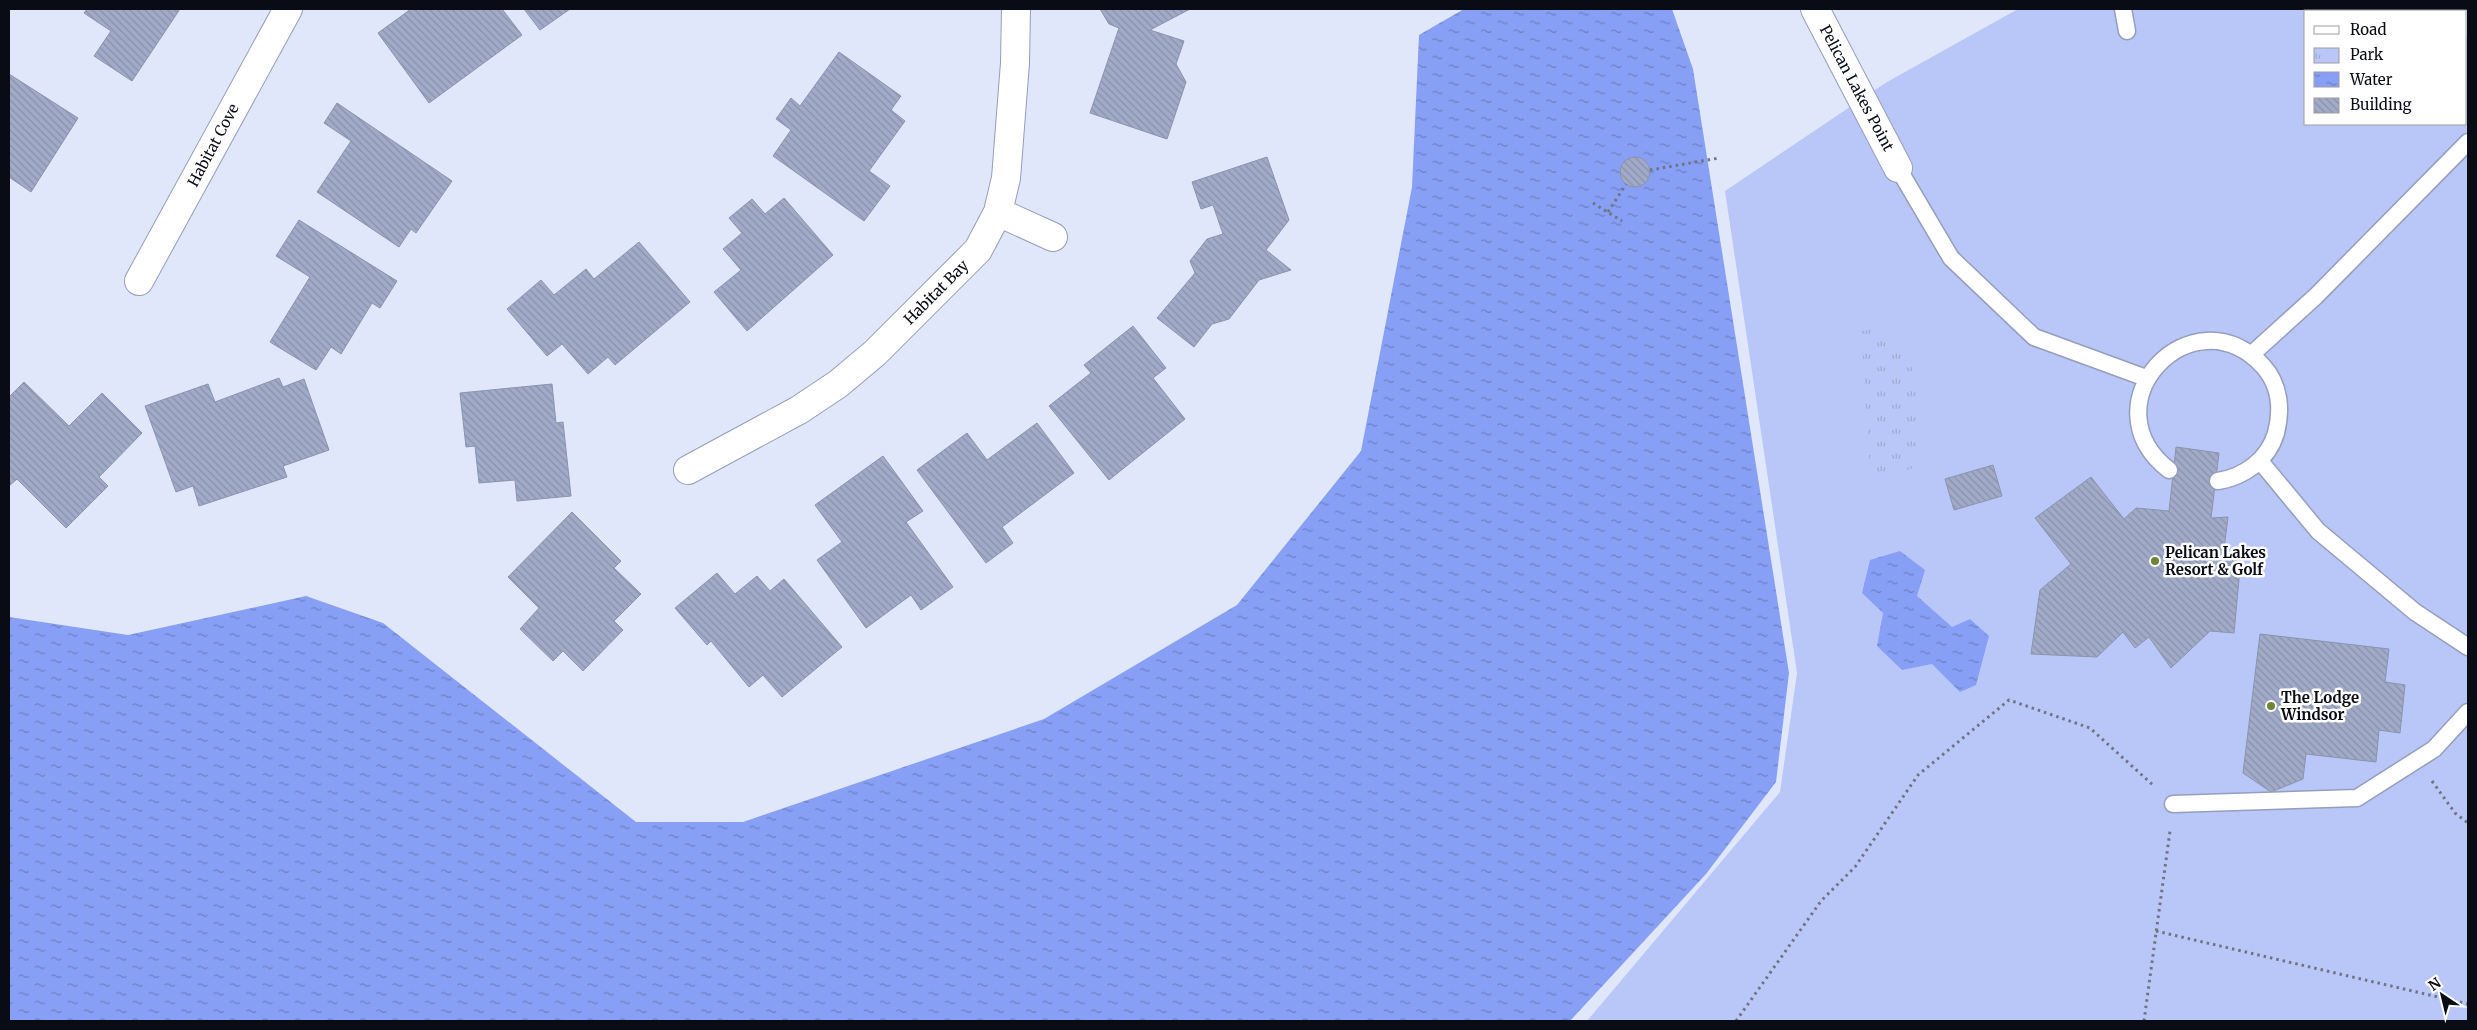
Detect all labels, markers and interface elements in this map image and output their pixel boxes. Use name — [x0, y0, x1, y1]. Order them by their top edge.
legend — [2304, 10, 2467, 125]
text: Road — [2350, 20, 2386, 39]
street label: Pelican Lakes Point — [1816, 22, 1898, 154]
text: Park — [2350, 45, 2384, 64]
text: Water — [2349, 70, 2393, 89]
text: Building — [2350, 95, 2412, 114]
street label: Habitat Cove — [183, 100, 243, 190]
street label: Habitat Bay — [900, 256, 972, 328]
place label: Pelican Lakes Resort & Golf — [2165, 543, 2266, 579]
marker: Pelican Lakes Resort & Golf — [2149, 555, 2161, 567]
place label: The Lodge Windsor — [2280, 688, 2359, 724]
marker: The Lodge Windsor — [2265, 700, 2277, 712]
north arrow — [2417, 970, 2467, 1020]
text: N — [2425, 974, 2444, 995]

